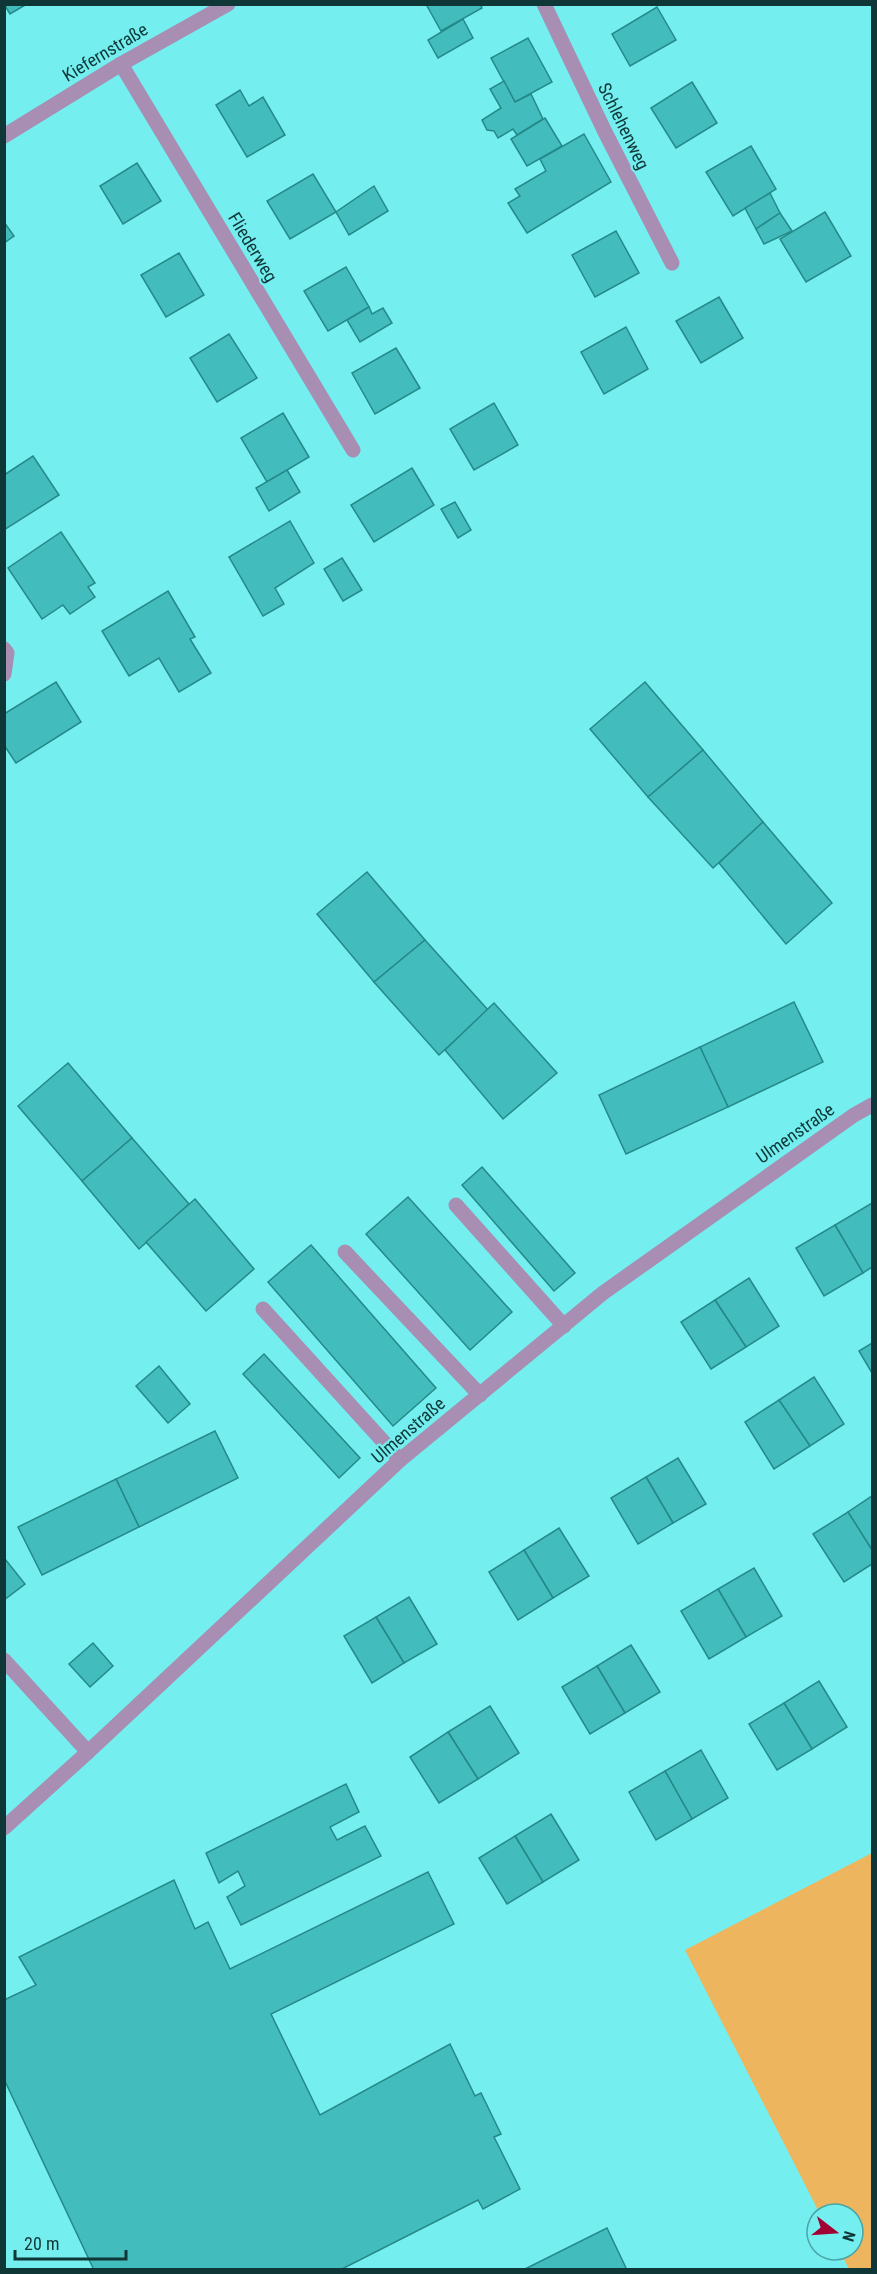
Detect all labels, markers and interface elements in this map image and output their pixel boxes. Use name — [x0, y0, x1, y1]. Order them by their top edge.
street label: Kiefernstraße — [59, 18, 151, 86]
street label: Schlehenweg — [594, 79, 654, 173]
street label: Fliederweg — [224, 208, 282, 286]
street label: Ulmenstraße — [752, 1099, 838, 1167]
street label: Ulmenstraße — [367, 1393, 449, 1467]
north arrow — [805, 2202, 865, 2262]
scale bar — [15, 2223, 126, 2261]
text: N — [838, 2229, 859, 2244]
text: 20 m — [24, 2233, 59, 2254]

